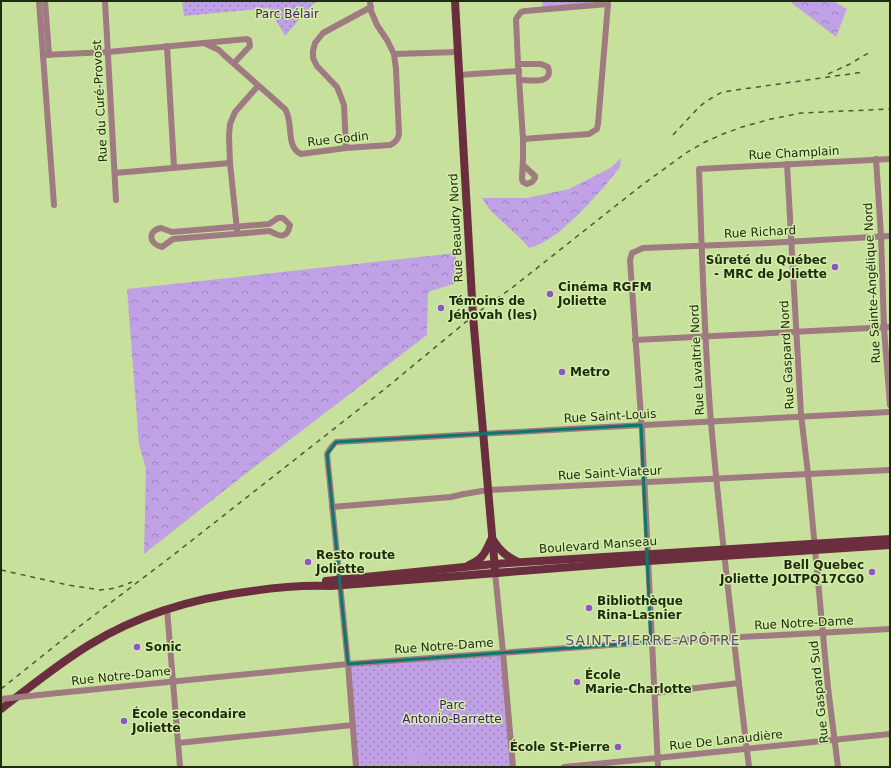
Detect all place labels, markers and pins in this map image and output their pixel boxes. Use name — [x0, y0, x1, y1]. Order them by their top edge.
place label: Sûreté du Québec - MRC de Joliette — [706, 253, 827, 281]
marker: Sûreté du Québec - MRC de Joliette — [830, 262, 840, 272]
place label: Cinéma RGFM Joliette — [557, 280, 652, 308]
marker: Cinéma RGFM Joliette — [545, 289, 555, 299]
place label: Témoins de Jéhovah (les) — [448, 294, 537, 322]
marker: Témoins de Jéhovah (les) — [436, 303, 446, 313]
place label: Metro — [570, 365, 610, 379]
marker: Metro — [557, 367, 567, 377]
place label: Resto route Joliette — [315, 548, 395, 576]
marker: Resto route Joliette — [303, 557, 313, 567]
place label: Bell Quebec Joliette JOLTPQ17CG0 — [719, 558, 864, 586]
marker: Bell Quebec Joliette JOLTPQ17CG0 — [867, 567, 877, 577]
place label: Bibliothèque Rina-Lasnier — [597, 594, 683, 622]
marker: Bibliothèque Rina-Lasnier — [584, 603, 594, 613]
place label: Sonic — [145, 640, 182, 654]
marker: Sonic — [132, 642, 142, 652]
place label: École Marie-Charlotte — [585, 667, 692, 696]
marker: École Marie-Charlotte — [572, 677, 582, 687]
place label: École secondaire Joliette — [131, 706, 246, 735]
marker: École secondaire Joliette — [119, 716, 129, 726]
place label: École St-Pierre — [510, 739, 610, 754]
marker: École St-Pierre — [613, 742, 623, 752]

